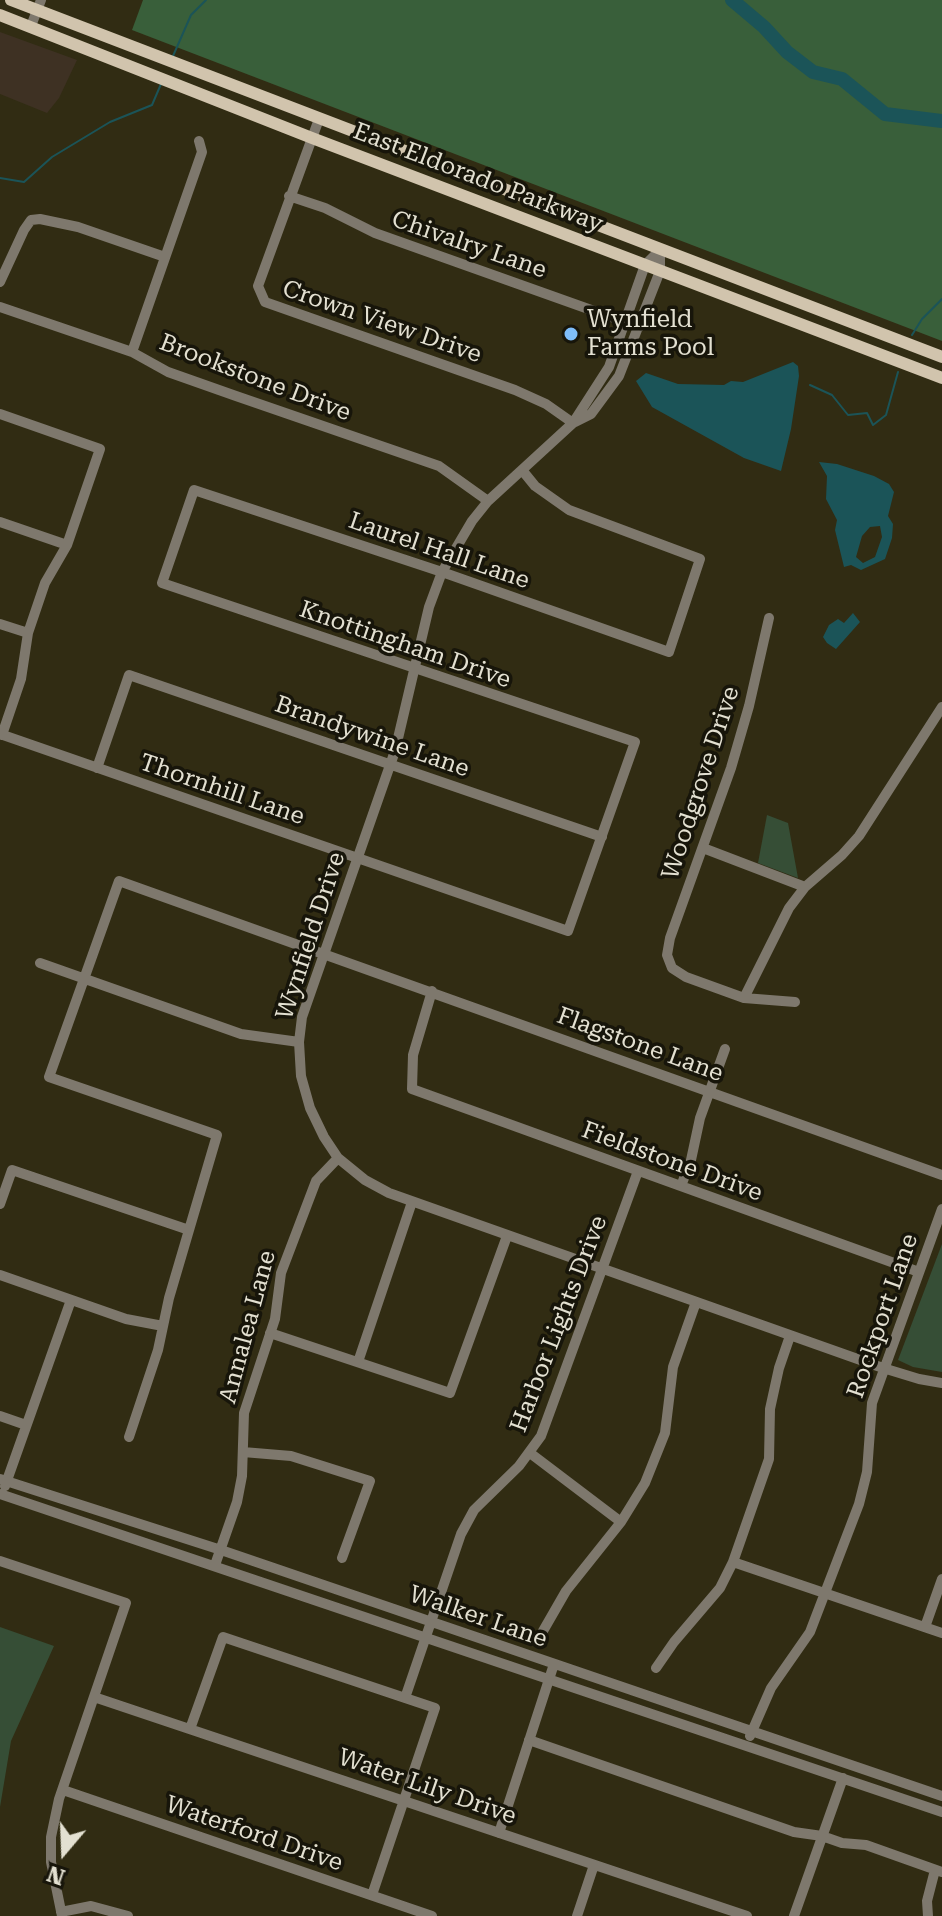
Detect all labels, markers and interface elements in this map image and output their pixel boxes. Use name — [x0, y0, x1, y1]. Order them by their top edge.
street label: East Eldorado Parkway — [349, 117, 607, 239]
street label: Chivalry Lane — [388, 205, 550, 285]
street label: Crown View Drive — [279, 274, 485, 370]
place label: Wynfield Farms Pool — [587, 306, 714, 362]
marker: Wynfield Farms Pool — [562, 325, 580, 343]
street label: Brookstone Drive — [155, 328, 355, 428]
street label: Laurel Hall Lane — [345, 507, 533, 595]
street label: Knottingham Drive — [295, 595, 515, 695]
street label: Woodgrove Drive — [656, 683, 746, 883]
street label: Brandywine Lane — [271, 690, 473, 784]
street label: Thornhill Lane — [136, 748, 308, 832]
street label: Wynfield Drive — [270, 849, 352, 1023]
street label: Flagstone Lane — [553, 1002, 727, 1088]
street label: Fieldstone Drive — [578, 1116, 766, 1208]
street label: Harbor Lights Drive — [504, 1212, 614, 1436]
street label: Rockport Lane — [841, 1230, 925, 1402]
street label: Annalea Lane — [214, 1247, 282, 1407]
street label: Walker Lane — [405, 1580, 551, 1654]
street label: Water Lily Drive — [334, 1743, 520, 1831]
street label: Waterford Drive — [162, 1790, 346, 1878]
north arrow — [24, 1812, 104, 1892]
text: N — [44, 1861, 68, 1890]

